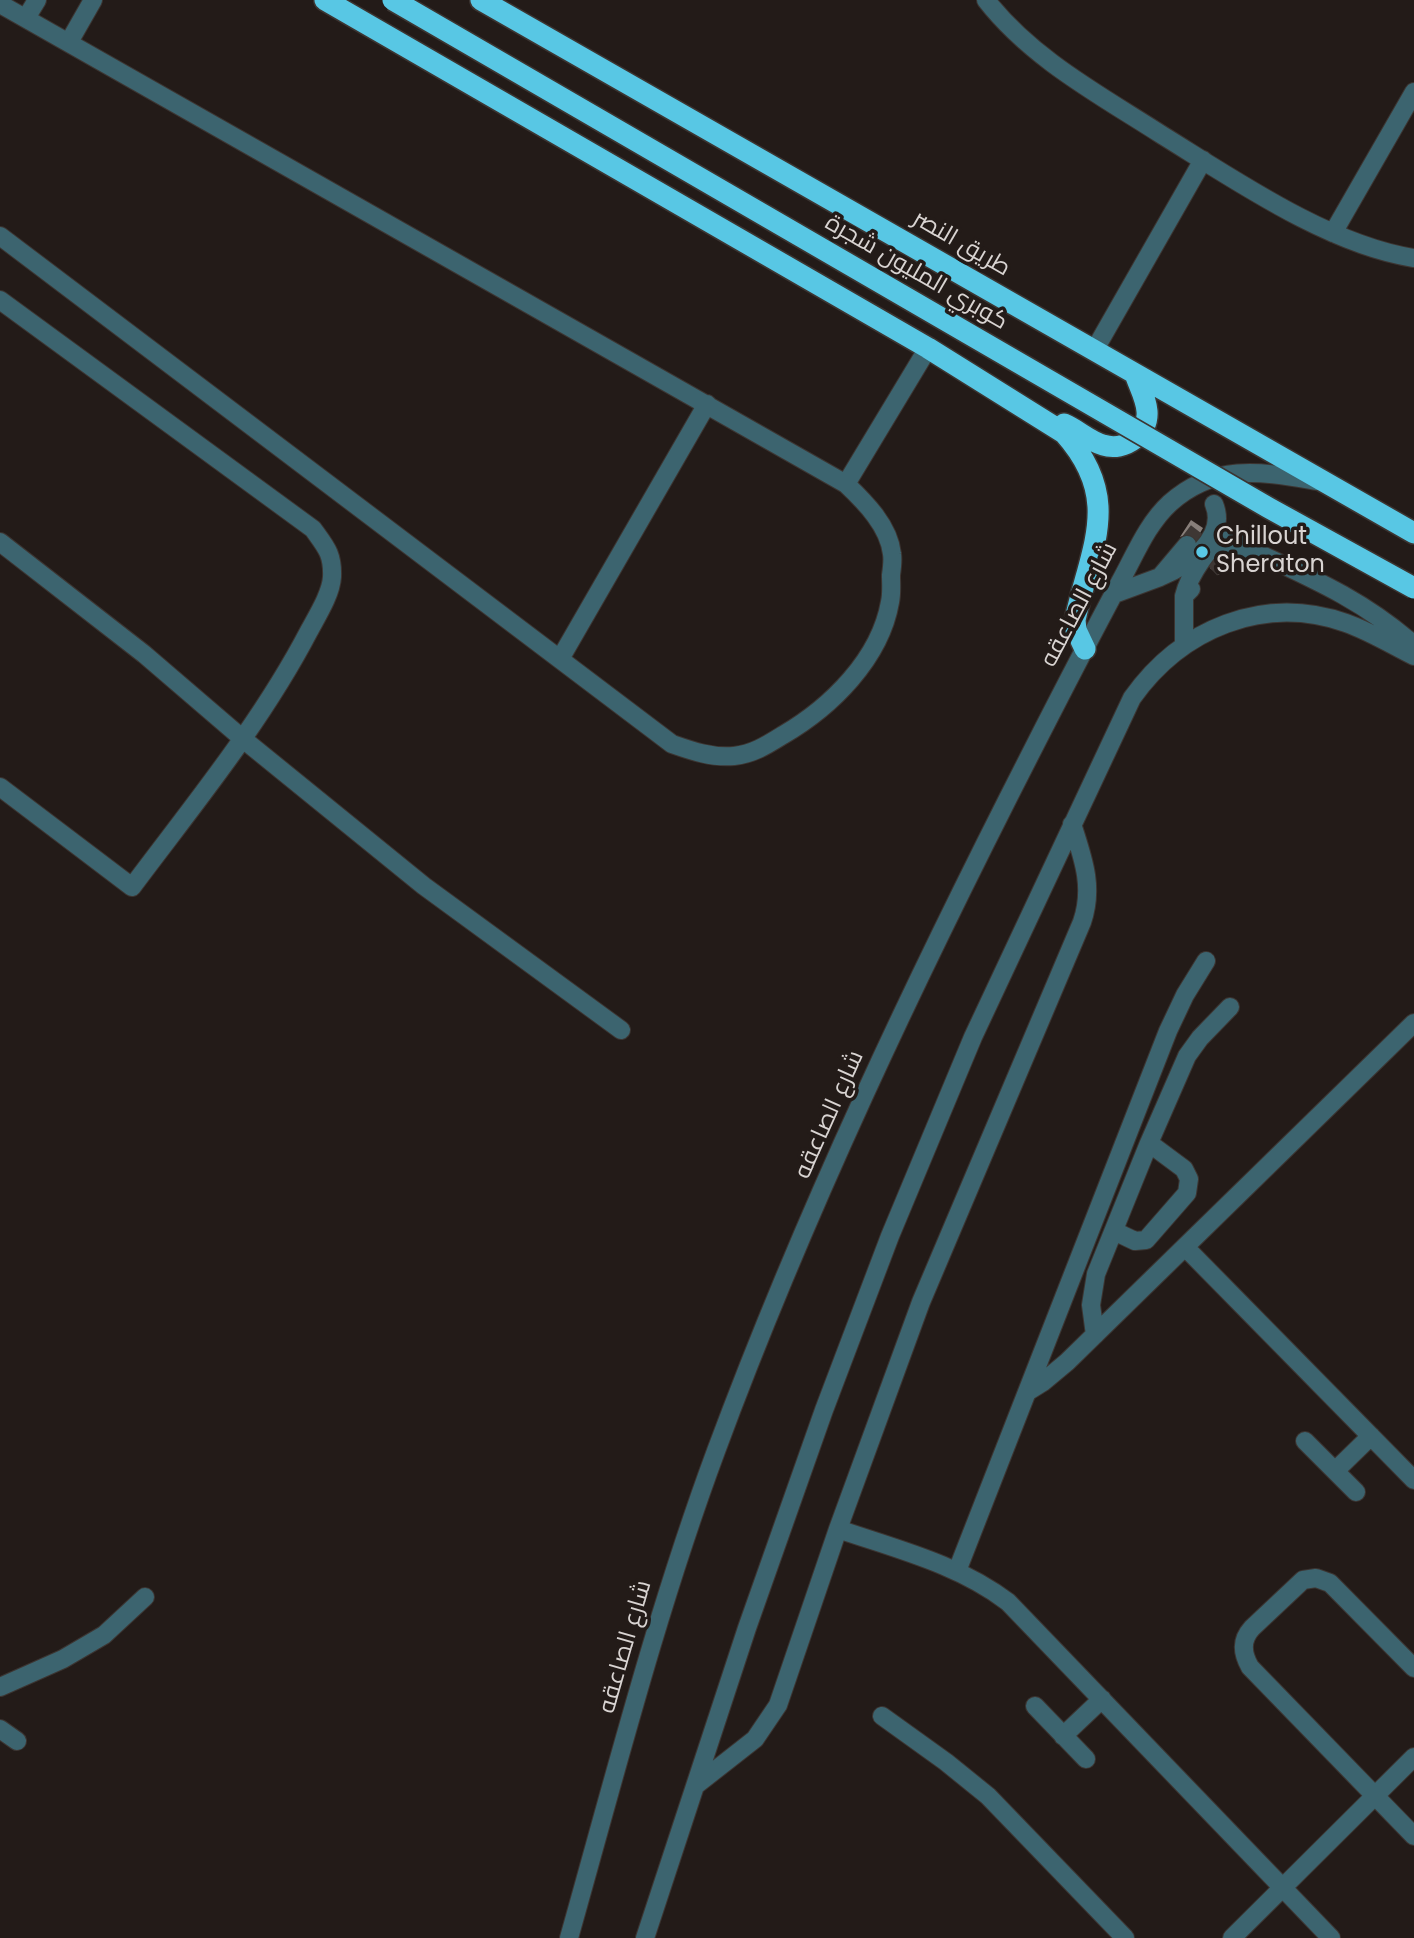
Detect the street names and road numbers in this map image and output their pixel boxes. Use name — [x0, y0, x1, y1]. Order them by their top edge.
street label: طريق النصر — [907, 204, 1015, 284]
street label: كوبري المليون شجرة — [820, 209, 1012, 337]
street label: شارع الصاعقه — [1035, 538, 1125, 672]
street label: شارع الصاعقه — [789, 1047, 871, 1183]
street label: شارع الصاعقه — [593, 1577, 659, 1717]

